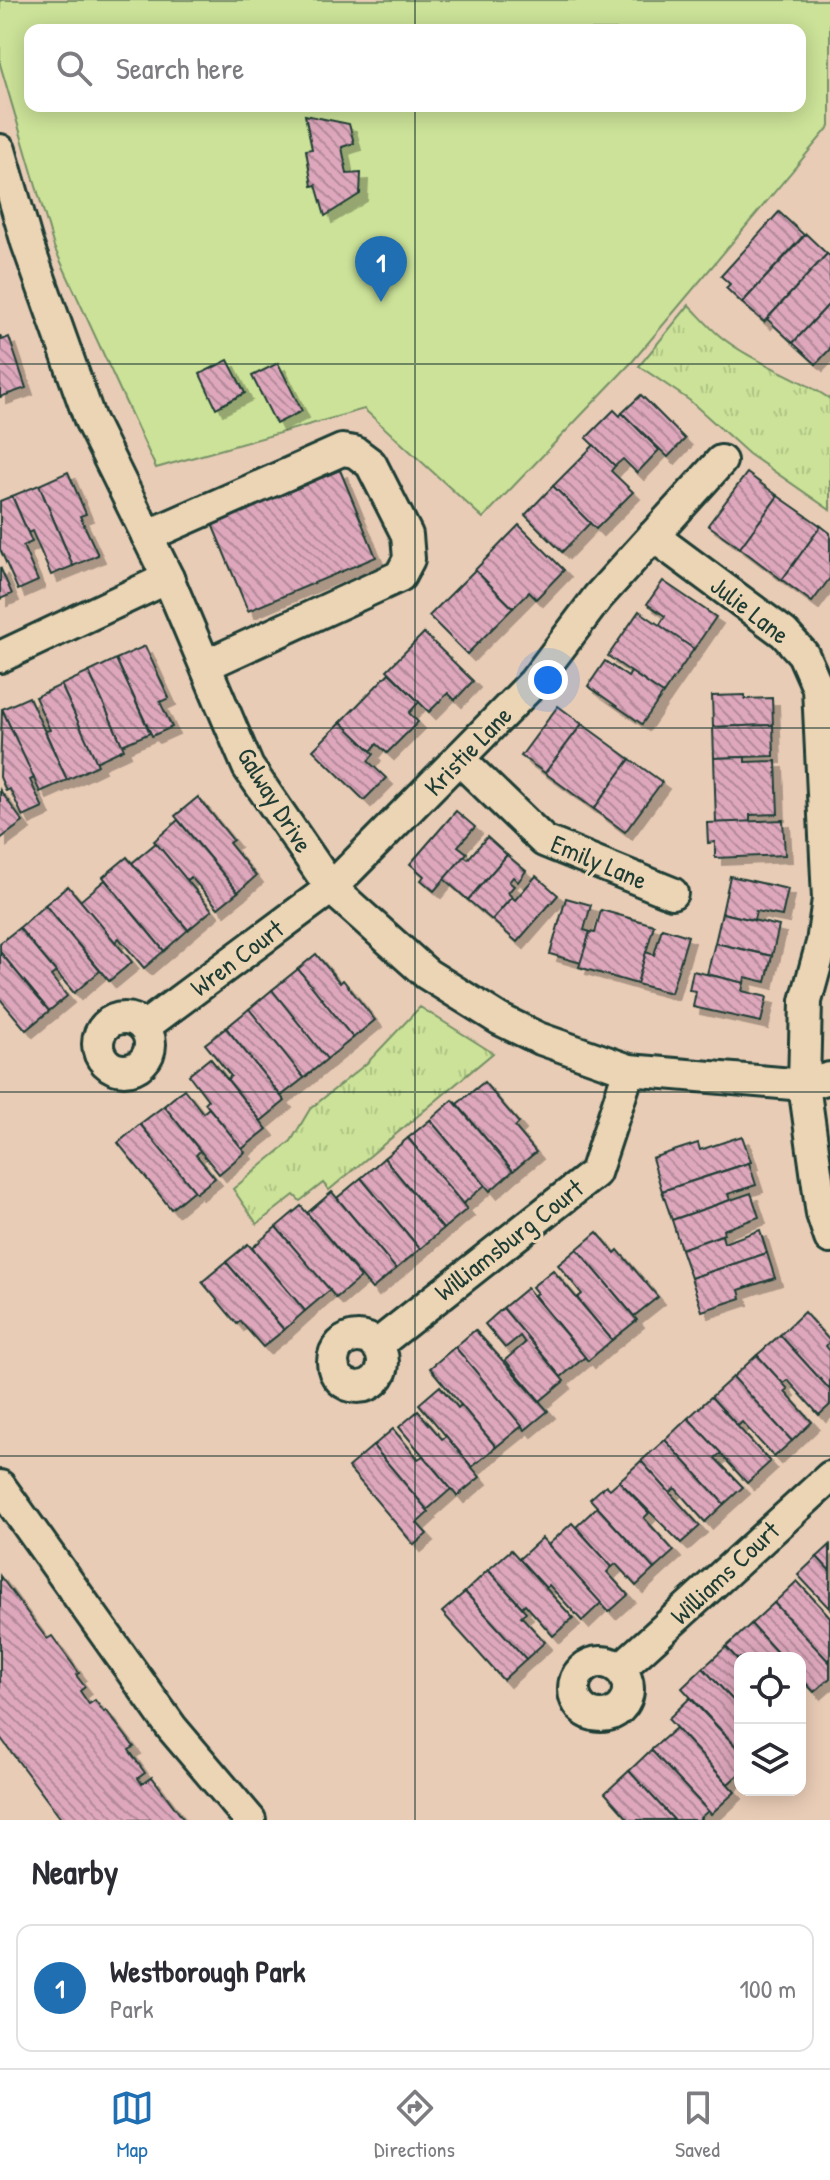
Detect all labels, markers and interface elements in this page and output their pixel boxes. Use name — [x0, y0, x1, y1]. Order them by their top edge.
search box — [24, 24, 806, 112]
icon: search — [52, 46, 96, 90]
text: Search here — [116, 48, 244, 88]
pin: 1 — [355, 236, 407, 302]
street label: Julie Lane — [704, 568, 797, 651]
your location — [528, 660, 568, 700]
street label: Kristie Lane — [416, 698, 519, 803]
street label: Galway Drive — [229, 741, 321, 859]
street label: Emily Lane — [546, 826, 652, 897]
street label: Wren Court — [183, 910, 291, 1004]
street label: Williamsburg Court — [427, 1170, 591, 1309]
street label: Williams Court — [663, 1512, 787, 1632]
map controls — [734, 1652, 806, 1796]
button: locate — [734, 1652, 806, 1724]
button: layers — [734, 1724, 806, 1796]
text: Nearby — [32, 1849, 118, 1895]
text: Westborough Park — [110, 1951, 305, 1991]
text: 1 — [55, 1971, 65, 2006]
text: 100 m — [740, 1971, 796, 2006]
text: Park — [110, 1991, 154, 2026]
tab: Map — [110, 2086, 154, 2164]
tab: Directions — [374, 2086, 455, 2164]
tab: Saved — [675, 2086, 720, 2164]

